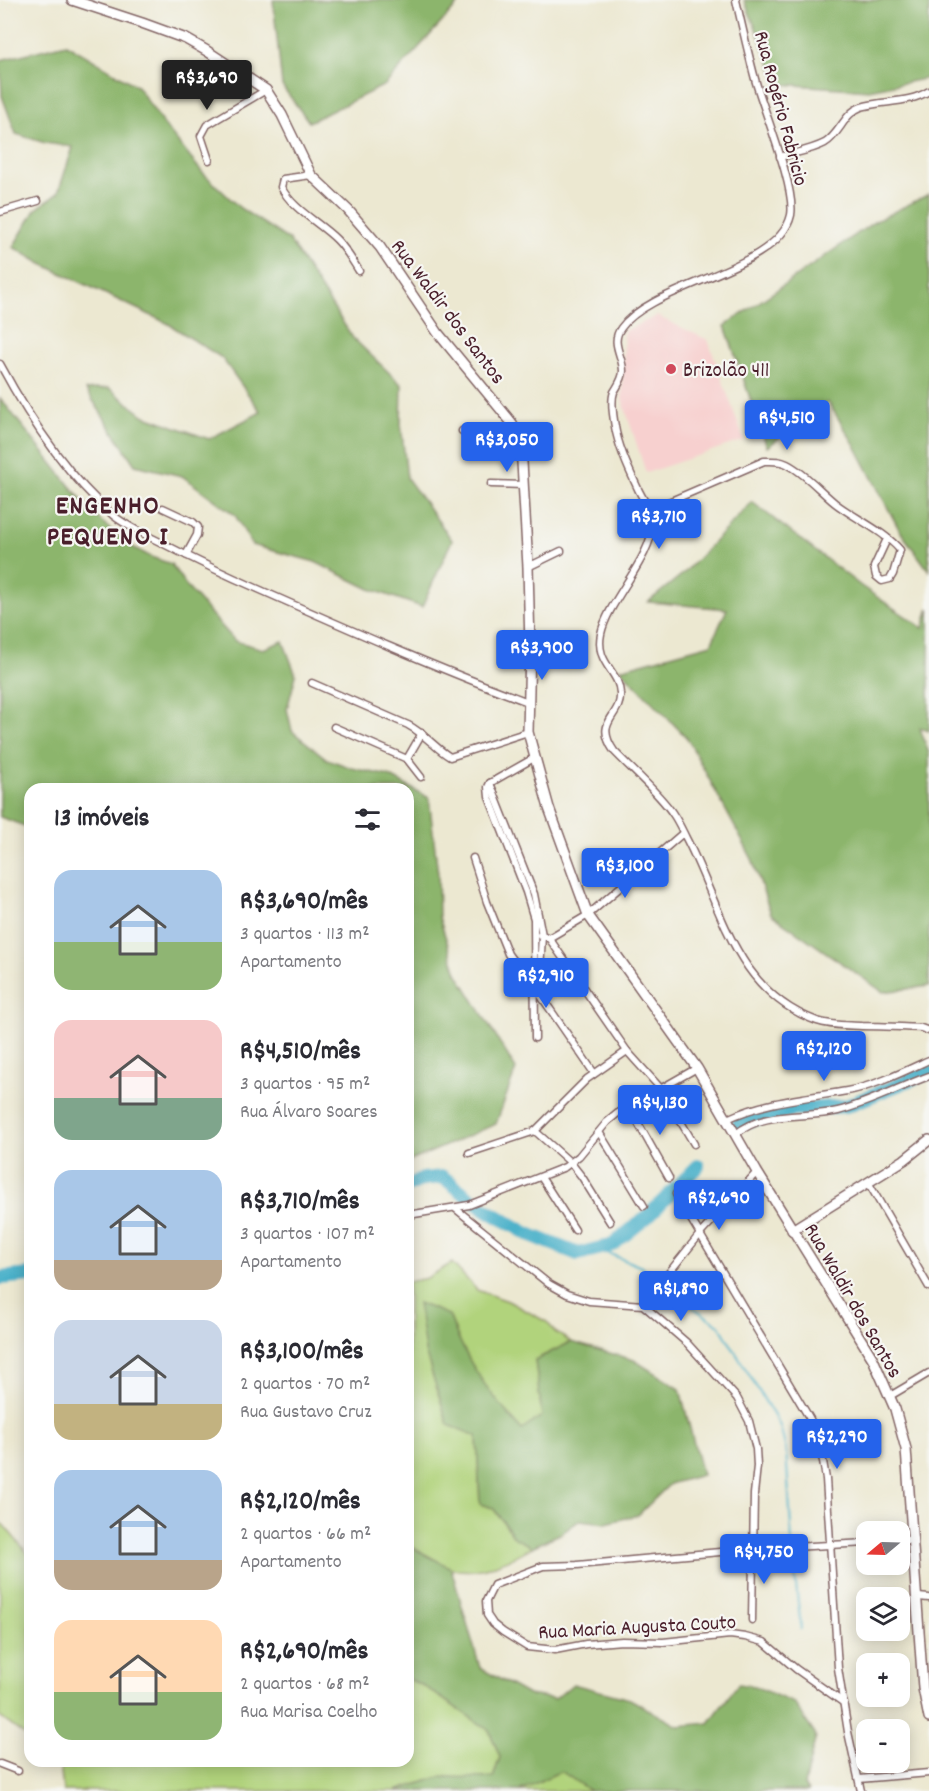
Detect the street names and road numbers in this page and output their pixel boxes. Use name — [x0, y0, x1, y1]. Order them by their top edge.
street label: Rua Rogério Fabricio — [744, 28, 814, 190]
street label: Rua Waldir dos Santos — [382, 234, 511, 392]
street label: Rua Waldir dos Santos — [795, 1218, 908, 1385]
street label: Rua Maria Augusta Couto — [537, 1609, 737, 1649]

